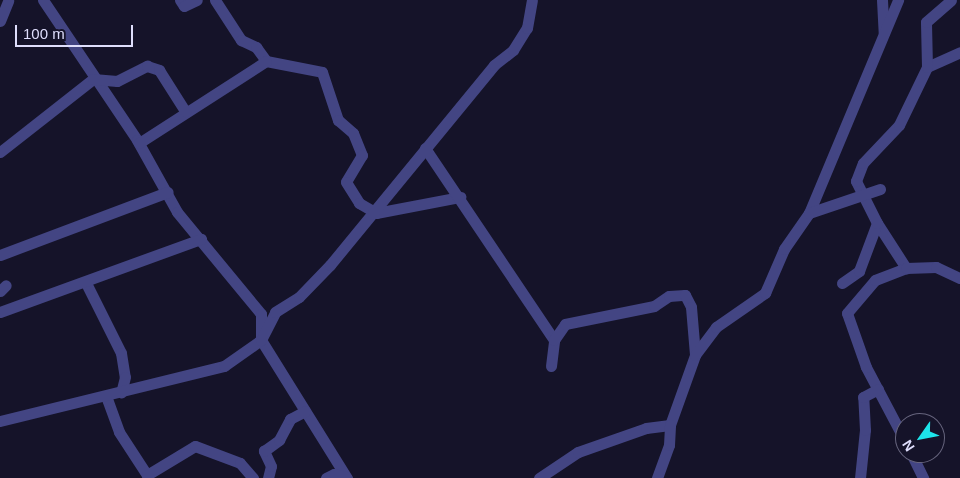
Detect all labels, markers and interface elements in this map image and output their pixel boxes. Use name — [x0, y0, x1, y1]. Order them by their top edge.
scale bar — [18, 15, 135, 47]
text: 100 m — [23, 25, 65, 42]
north arrow — [895, 413, 945, 463]
text: N — [899, 437, 918, 454]

